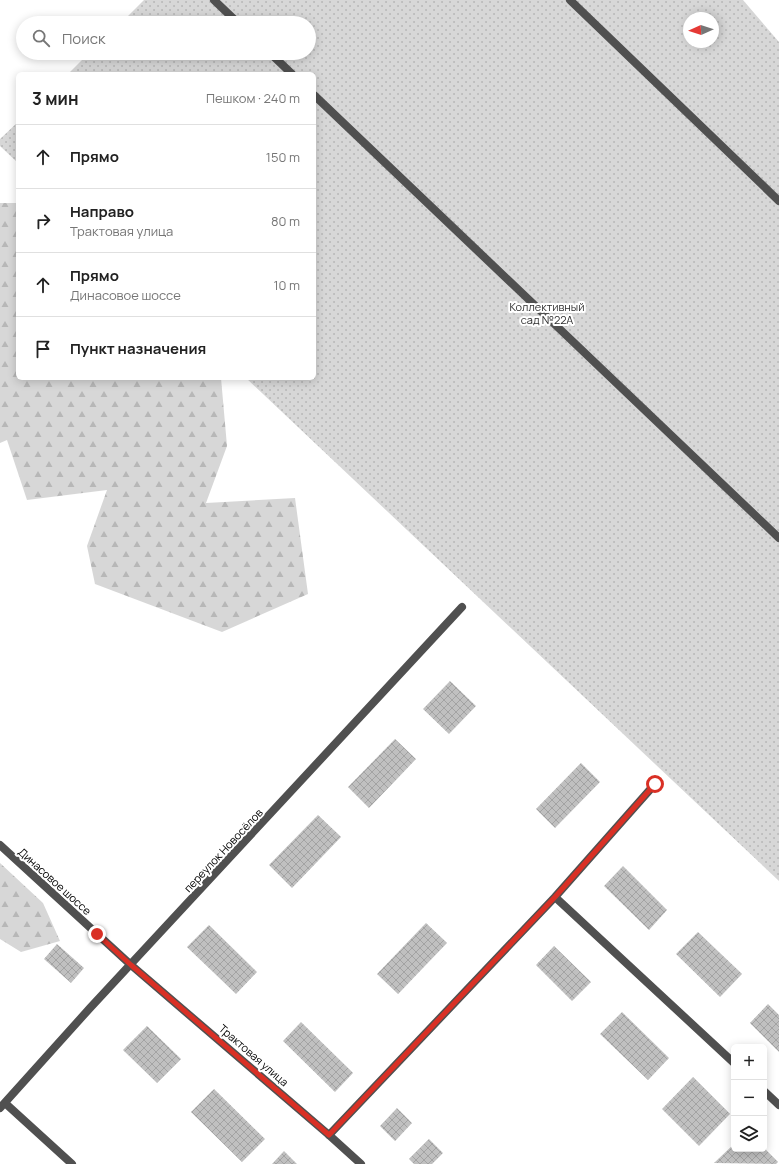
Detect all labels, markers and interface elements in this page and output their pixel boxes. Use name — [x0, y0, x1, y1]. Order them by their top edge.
north arrow — [683, 12, 719, 48]
search box — [16, 16, 316, 60]
icon: search — [30, 27, 52, 49]
text: Поиск — [62, 28, 106, 49]
text: 3 мин — [32, 87, 79, 110]
text: Пешком · 240 m — [206, 89, 300, 107]
icon: ahead — [32, 146, 54, 168]
text: Прямо — [70, 146, 119, 167]
text: 150 m — [266, 148, 300, 166]
text: Направо — [70, 201, 134, 222]
icon: right — [32, 210, 54, 232]
text: 80 m — [271, 212, 300, 230]
text: Трактовая улица — [70, 222, 173, 240]
text: Прямо — [70, 265, 119, 286]
icon: ahead — [32, 274, 54, 296]
text: 10 m — [273, 276, 300, 294]
text: Динасовое шоссе — [70, 286, 181, 304]
park label: Коллективный сад №22А — [510, 299, 585, 327]
icon: arrive — [32, 338, 54, 360]
text: Пункт назначения — [70, 338, 206, 359]
route start — [646, 775, 664, 793]
street label: переулок Новосёлов — [180, 805, 266, 895]
street label: Динасовое шоссе — [15, 844, 95, 918]
route end — [88, 925, 106, 943]
street label: Трактовая улица — [216, 1021, 292, 1089]
map controls — [731, 1044, 767, 1152]
button: + — [731, 1044, 767, 1080]
button: − — [731, 1080, 767, 1116]
button: layers — [731, 1116, 767, 1152]

